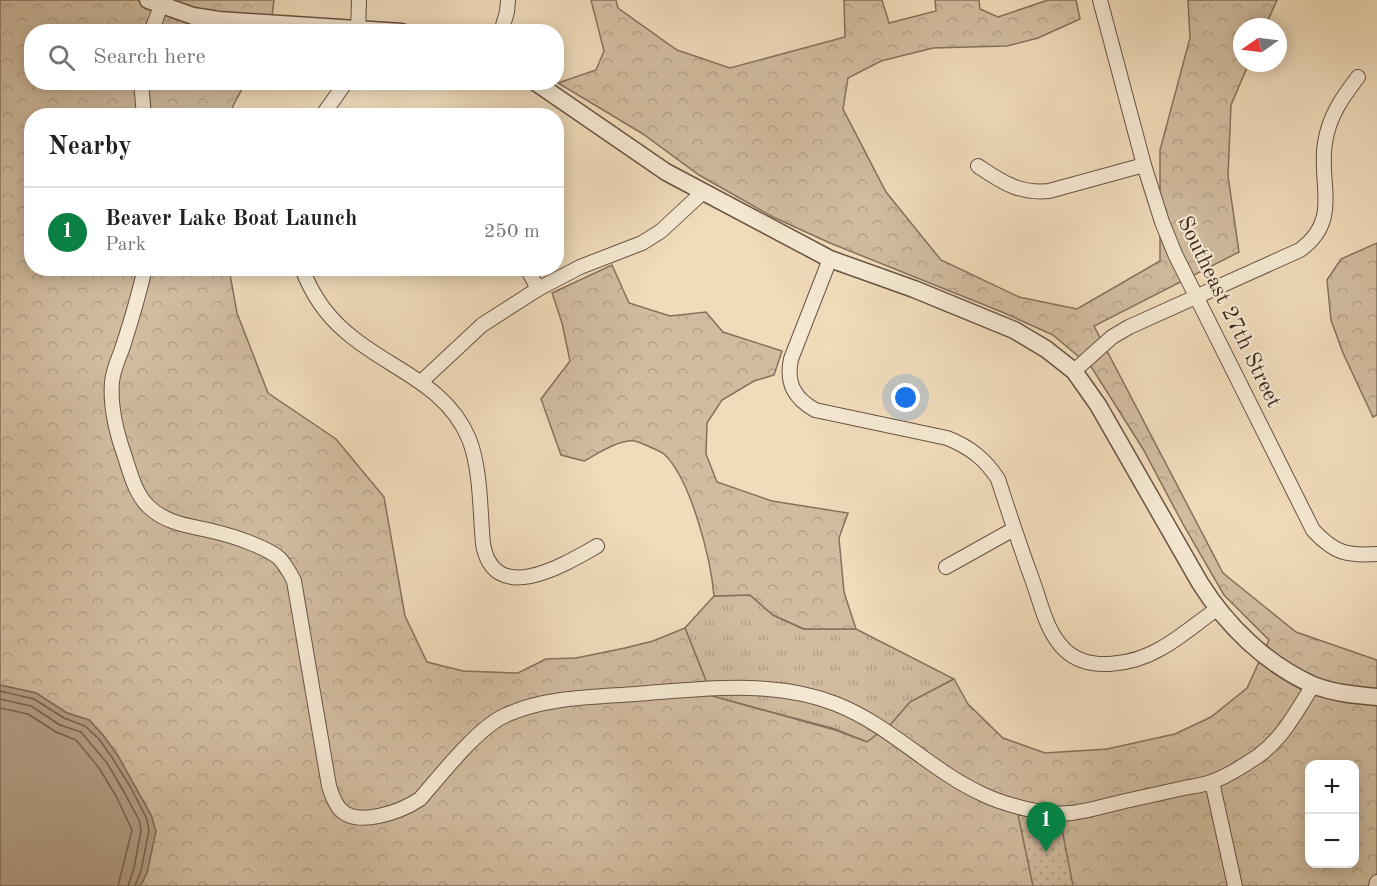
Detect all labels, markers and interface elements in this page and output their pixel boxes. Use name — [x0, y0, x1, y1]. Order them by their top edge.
north arrow — [1233, 18, 1287, 72]
search box — [24, 24, 564, 90]
icon: search — [45, 41, 78, 74]
text: Search here — [93, 46, 206, 68]
text: Nearby — [48, 134, 132, 160]
text: Beaver Lake Boat Launch — [105, 208, 357, 230]
street label: Southeast 27th Street — [1173, 213, 1285, 411]
text: 1 — [62, 222, 73, 242]
text: 250 m — [484, 222, 540, 242]
text: Park — [105, 235, 146, 255]
your location — [891, 383, 920, 412]
map controls — [1305, 760, 1359, 868]
button: + — [1305, 760, 1359, 814]
pin: 1 — [1026, 802, 1066, 852]
button: − — [1305, 814, 1359, 868]

